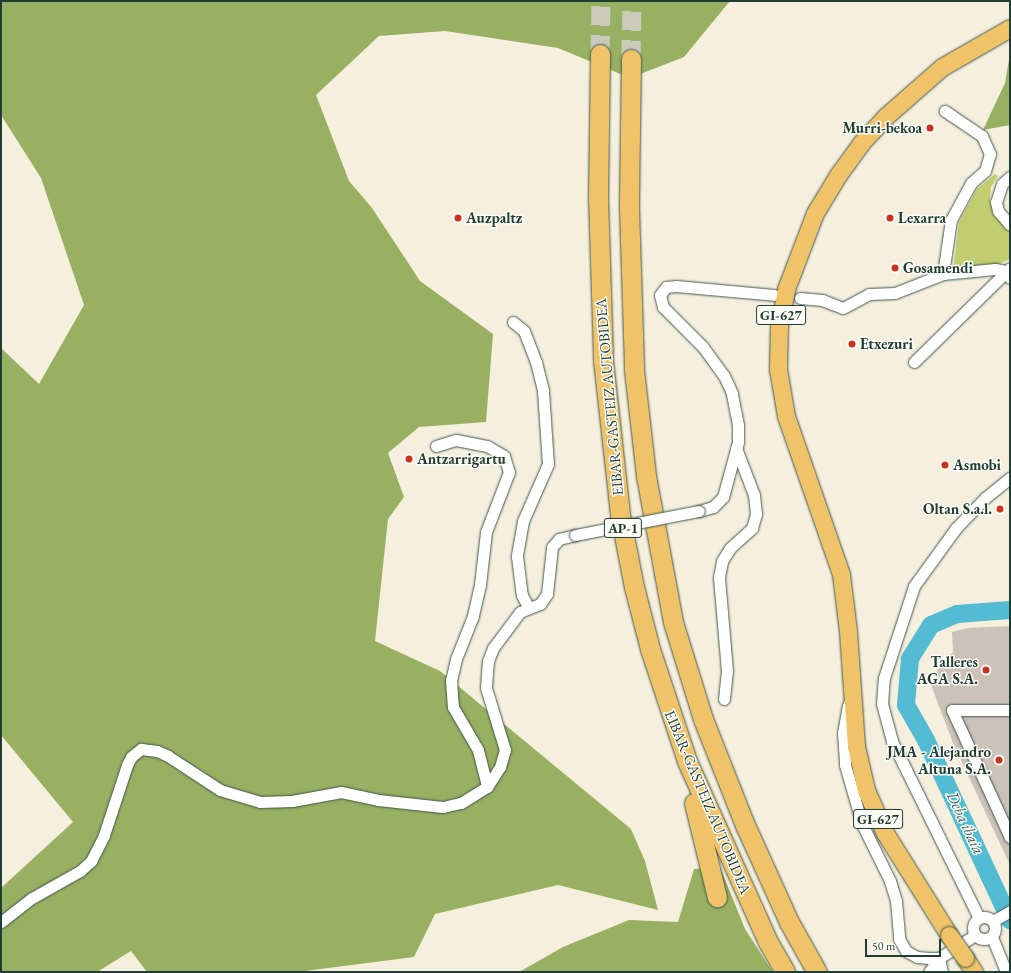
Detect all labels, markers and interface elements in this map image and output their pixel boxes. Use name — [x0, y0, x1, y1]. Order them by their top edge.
place label: Murri-bekoa — [842, 119, 922, 137]
marker: Murri-bekoa — [925, 123, 935, 133]
place label: Auzpaltz — [466, 209, 522, 227]
place label: Lexarra — [898, 209, 946, 227]
marker: Auzpaltz — [453, 213, 463, 223]
marker: Lexarra — [885, 213, 895, 223]
place label: Gosamendi — [903, 259, 973, 277]
marker: Gosamendi — [890, 263, 900, 273]
street label: EIBAR-GASTEIZ AUTOBIDEA — [591, 297, 627, 497]
road number: GI-627 — [756, 303, 806, 327]
place label: Etxezuri — [860, 335, 913, 353]
marker: Etxezuri — [847, 339, 857, 349]
place label: Antzarrigartu — [417, 450, 506, 468]
marker: Antzarrigartu — [404, 454, 414, 464]
place label: Asmobi — [953, 456, 1001, 474]
marker: Asmobi — [940, 460, 950, 470]
place label: Oltan S.a.l. — [923, 500, 992, 518]
marker: Oltan S.a.l. — [995, 504, 1005, 514]
road number: AP-1 — [603, 516, 643, 540]
place label: Talleres AGA S.A. — [917, 652, 978, 687]
marker: Talleres AGA S.A. — [981, 665, 991, 675]
street label: EIBAR-GASTEIZ AUTOBIDEA — [661, 707, 755, 897]
place label: JMA - Alejandro Altuna S.A. — [887, 742, 991, 777]
marker: JMA - Alejandro Altuna S.A. — [994, 755, 1004, 765]
water label: Deba ibaia — [942, 789, 988, 857]
road number: GI-627 — [853, 807, 903, 831]
scale bar — [867, 931, 943, 957]
text: 50 m — [872, 938, 895, 954]

